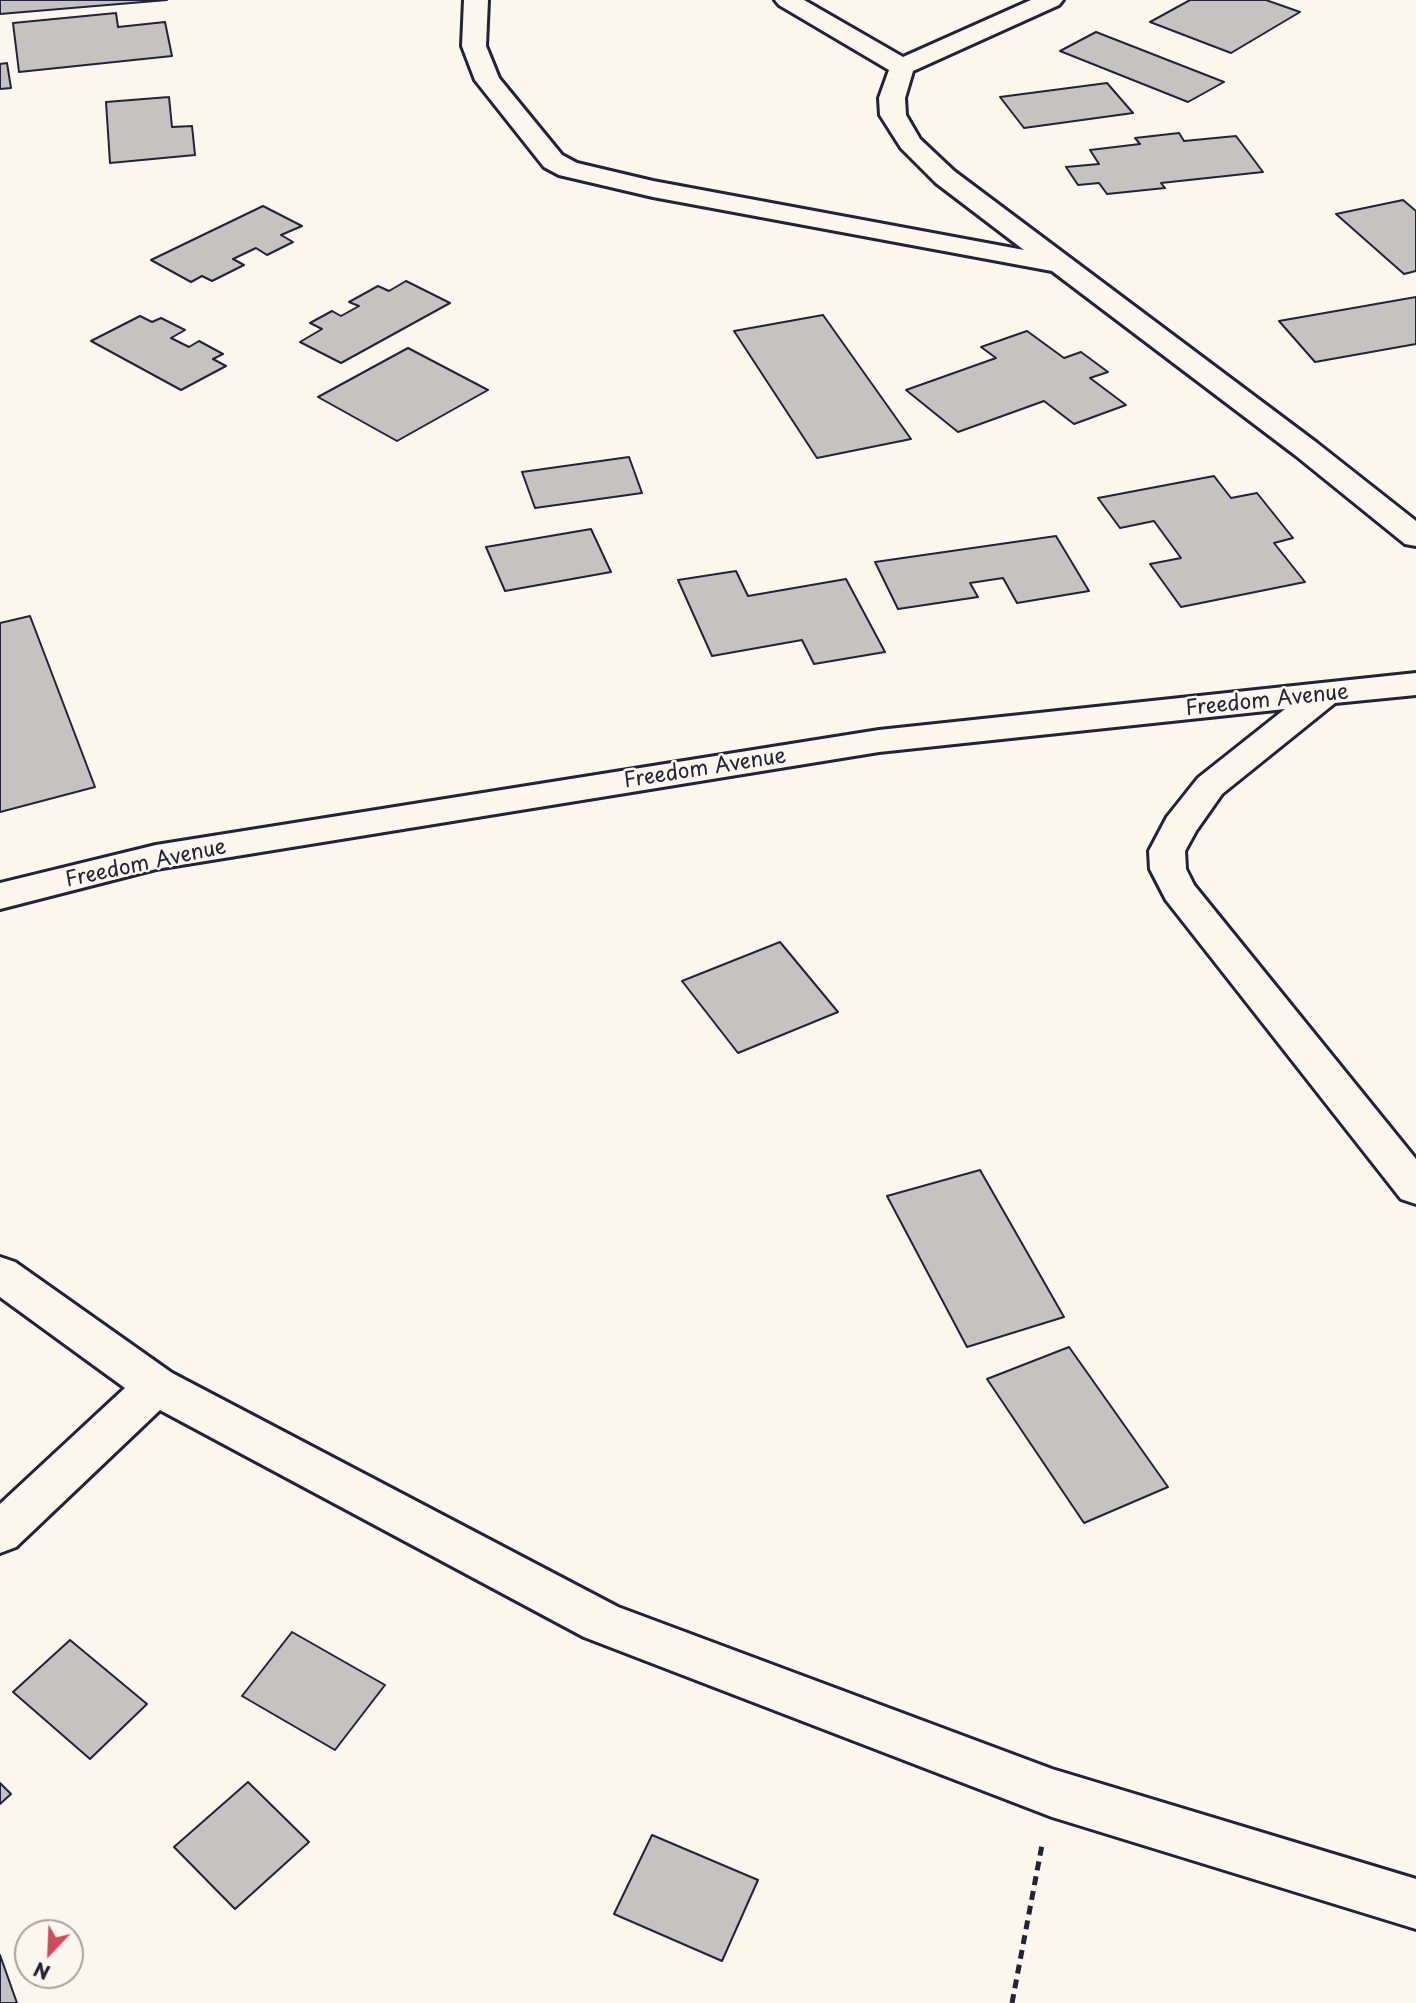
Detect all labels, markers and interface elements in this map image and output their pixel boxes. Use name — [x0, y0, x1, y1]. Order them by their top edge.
street label: Freedom Avenue — [1184, 680, 1350, 722]
street label: Freedom Avenue — [622, 744, 788, 794]
street label: Freedom Avenue — [63, 835, 229, 893]
north arrow — [14, 1919, 84, 1989]
text: N — [29, 1956, 54, 1987]

